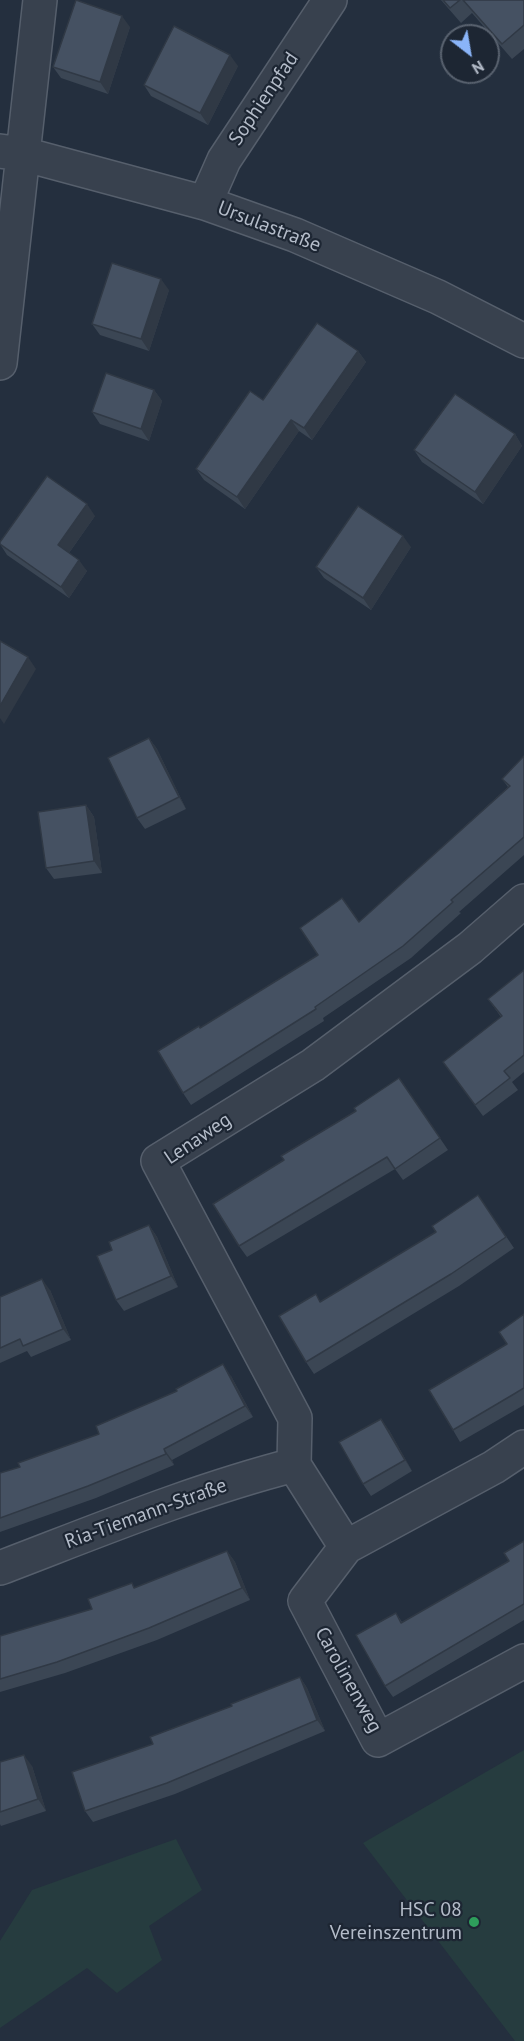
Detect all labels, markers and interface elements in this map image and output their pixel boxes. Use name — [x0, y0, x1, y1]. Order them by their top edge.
north arrow — [440, 24, 500, 84]
street label: Sophienpfad — [224, 48, 304, 150]
text: N — [469, 56, 488, 79]
street label: Ursulastraße — [214, 196, 324, 258]
street label: Lenaweg — [160, 1108, 236, 1170]
street label: Ria-Tiemann-Straße — [62, 1474, 230, 1554]
street label: Carolinenweg — [309, 1623, 387, 1737]
place label: HSC 08 Vereinszentrum — [330, 1898, 462, 1945]
marker: HSC 08 Vereinszentrum — [467, 1915, 481, 1929]

